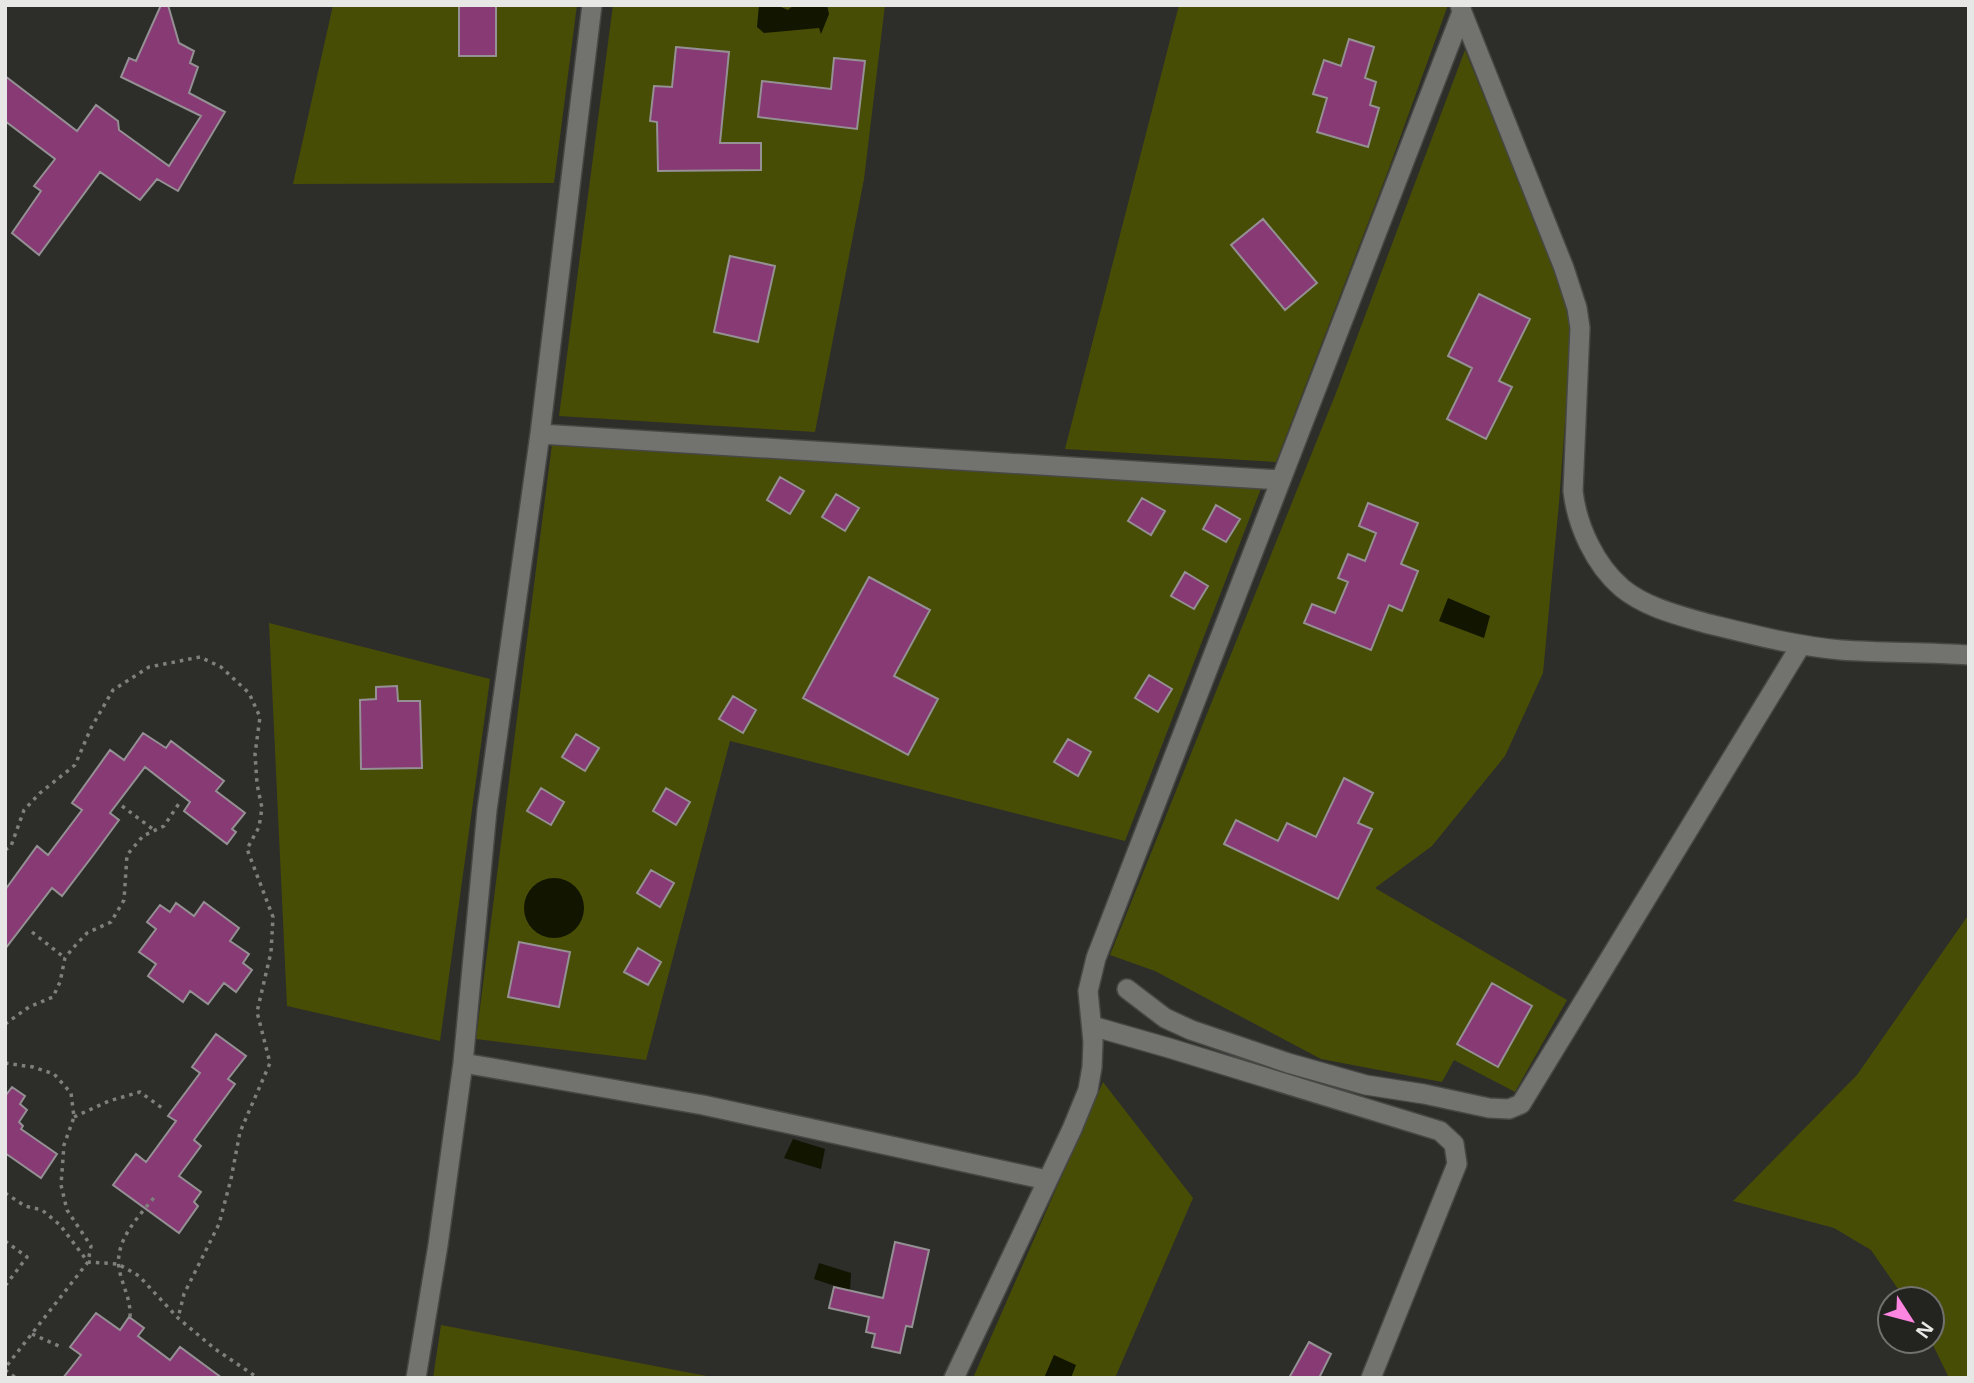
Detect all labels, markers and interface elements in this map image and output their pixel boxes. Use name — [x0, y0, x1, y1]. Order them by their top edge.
north arrow — [1876, 1285, 1946, 1355]
text: N — [1910, 1316, 1940, 1344]

